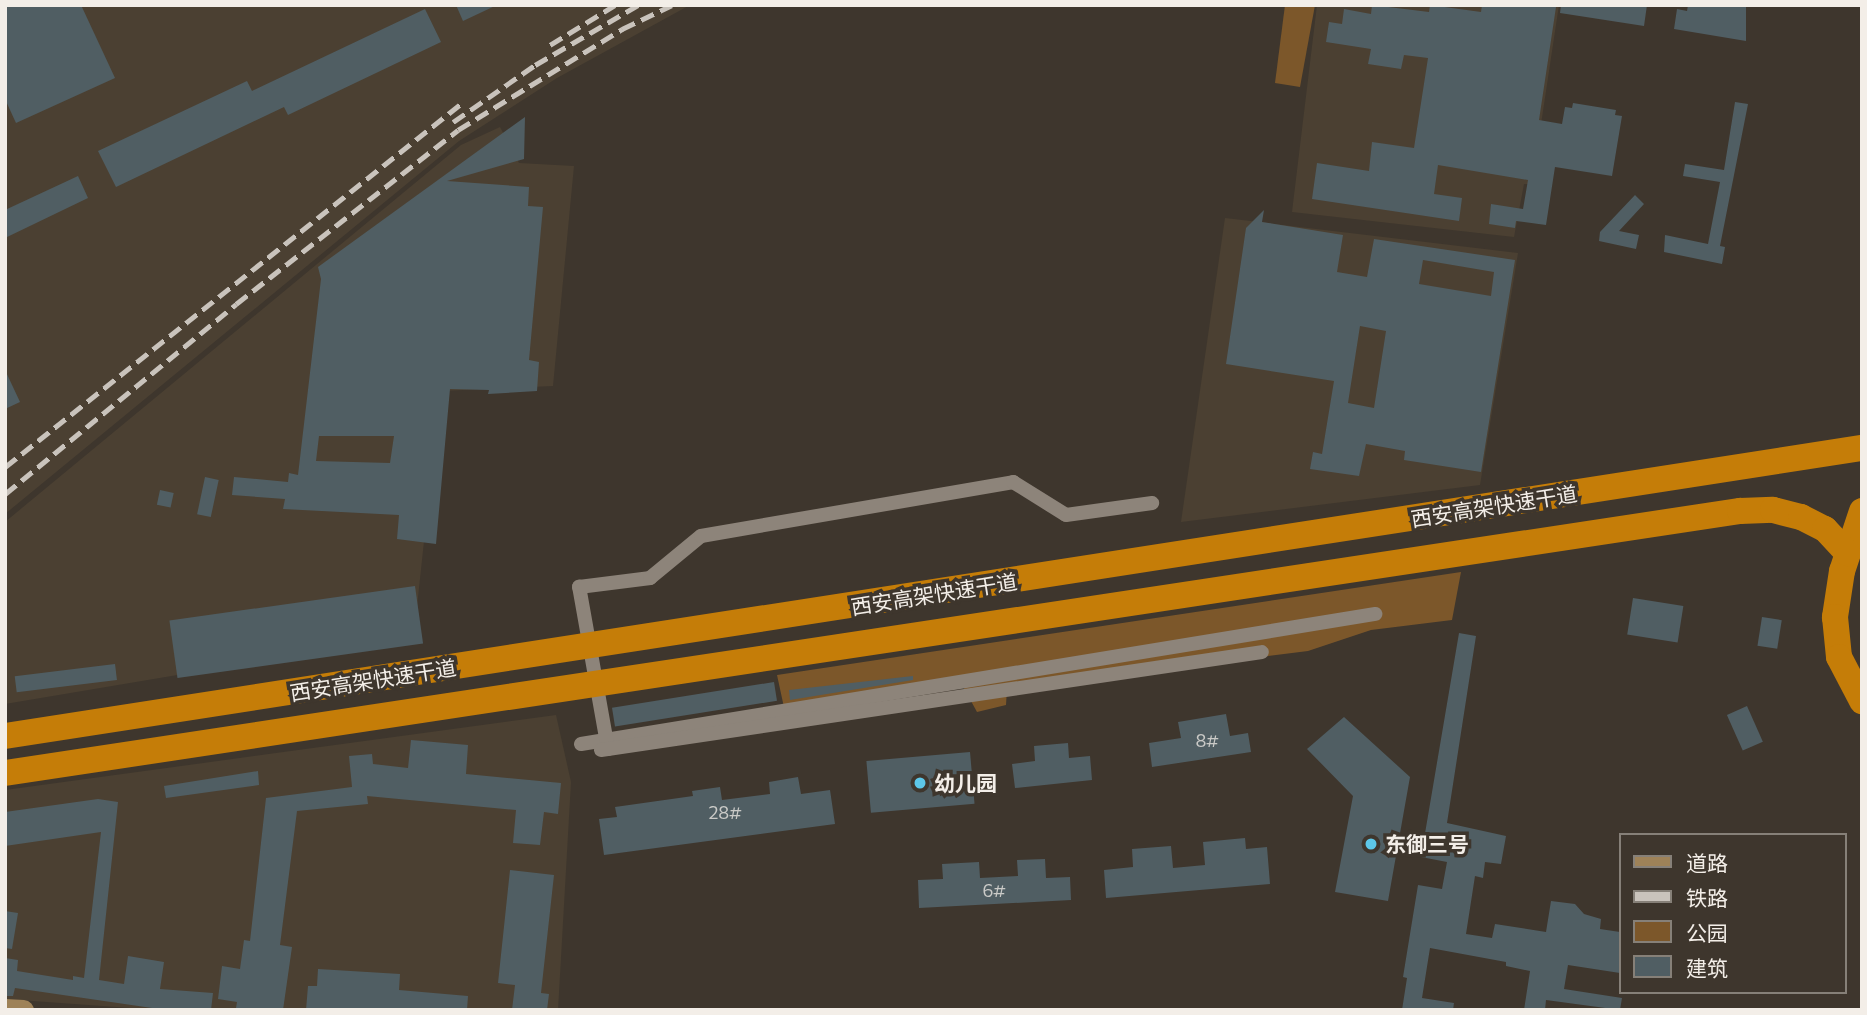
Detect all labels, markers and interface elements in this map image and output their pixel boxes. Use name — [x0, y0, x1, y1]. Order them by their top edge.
street label: 西安高架快速干道 — [1409, 480, 1579, 532]
street label: 西安高架快速干道 — [849, 568, 1019, 620]
street label: 西安高架快速干道 — [288, 654, 458, 706]
house number: 8# — [1195, 729, 1219, 751]
place label: 幼儿园 — [934, 770, 997, 796]
marker: 幼儿园 — [912, 775, 928, 791]
house number: 28# — [708, 801, 742, 823]
place label: 东御三号 — [1385, 831, 1469, 857]
legend — [1618, 833, 1846, 994]
marker: 东御三号 — [1363, 836, 1379, 852]
text: 道路 — [1686, 850, 1728, 875]
house number: 6# — [982, 879, 1006, 901]
text: 铁路 — [1686, 885, 1728, 910]
text: 公园 — [1686, 920, 1728, 945]
text: 建筑 — [1686, 955, 1728, 980]

